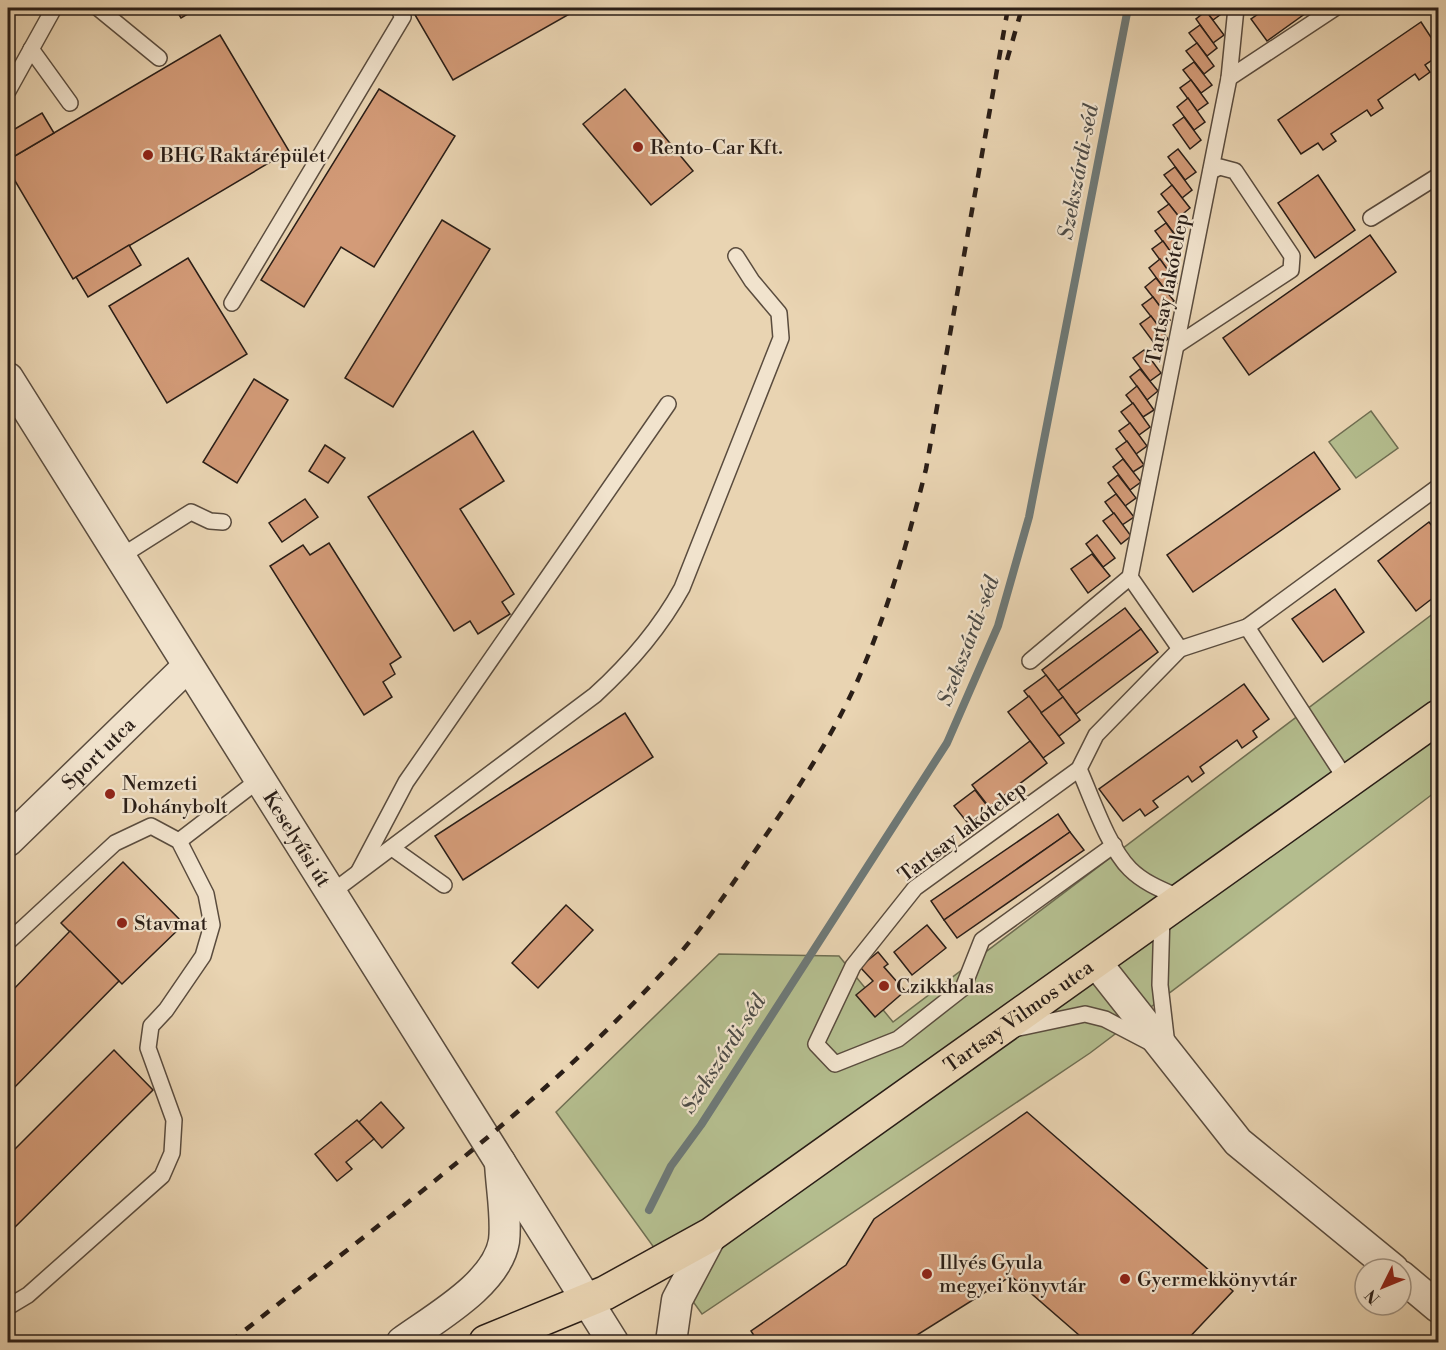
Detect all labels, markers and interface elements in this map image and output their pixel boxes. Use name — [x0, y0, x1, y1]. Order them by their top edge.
water label: Szekszárdi-séd — [1053, 101, 1105, 242]
place label: Rento-Car Kft. — [650, 136, 783, 161]
marker: Rento-Car Kft. — [631, 140, 645, 154]
place label: BHG Raktárépület — [159, 144, 326, 169]
marker: BHG Raktárépület — [141, 148, 155, 162]
street label: Tartsay lakótelep — [1142, 211, 1195, 367]
water label: Szekszárdi-séd — [932, 572, 1006, 710]
street label: Sport utca — [57, 712, 142, 796]
place label: Nemzeti Dohánybolt — [122, 772, 228, 820]
street label: Tartsay lakótelep — [894, 776, 1032, 888]
marker: Nemzeti Dohánybolt — [103, 787, 117, 801]
street label: Keselyűsi út — [256, 787, 335, 892]
place label: Stavmat — [134, 912, 208, 937]
marker: Stavmat — [115, 916, 129, 930]
street label: Tartsay Vilmos utca — [940, 955, 1100, 1079]
place label: Czikkhalas — [896, 975, 994, 1000]
marker: Czikkhalas — [877, 979, 891, 993]
water label: Szekszárdi-séd — [676, 989, 773, 1119]
place label: Illyés Gyula megyei könyvtár — [939, 1251, 1087, 1299]
north arrow — [1353, 1257, 1413, 1317]
marker: Illyés Gyula megyei könyvtár — [920, 1267, 934, 1281]
place label: Gyermekkönyvtár — [1137, 1268, 1298, 1293]
marker: Gyermekkönyvtár — [1118, 1272, 1132, 1286]
text: N — [1361, 1285, 1384, 1308]

